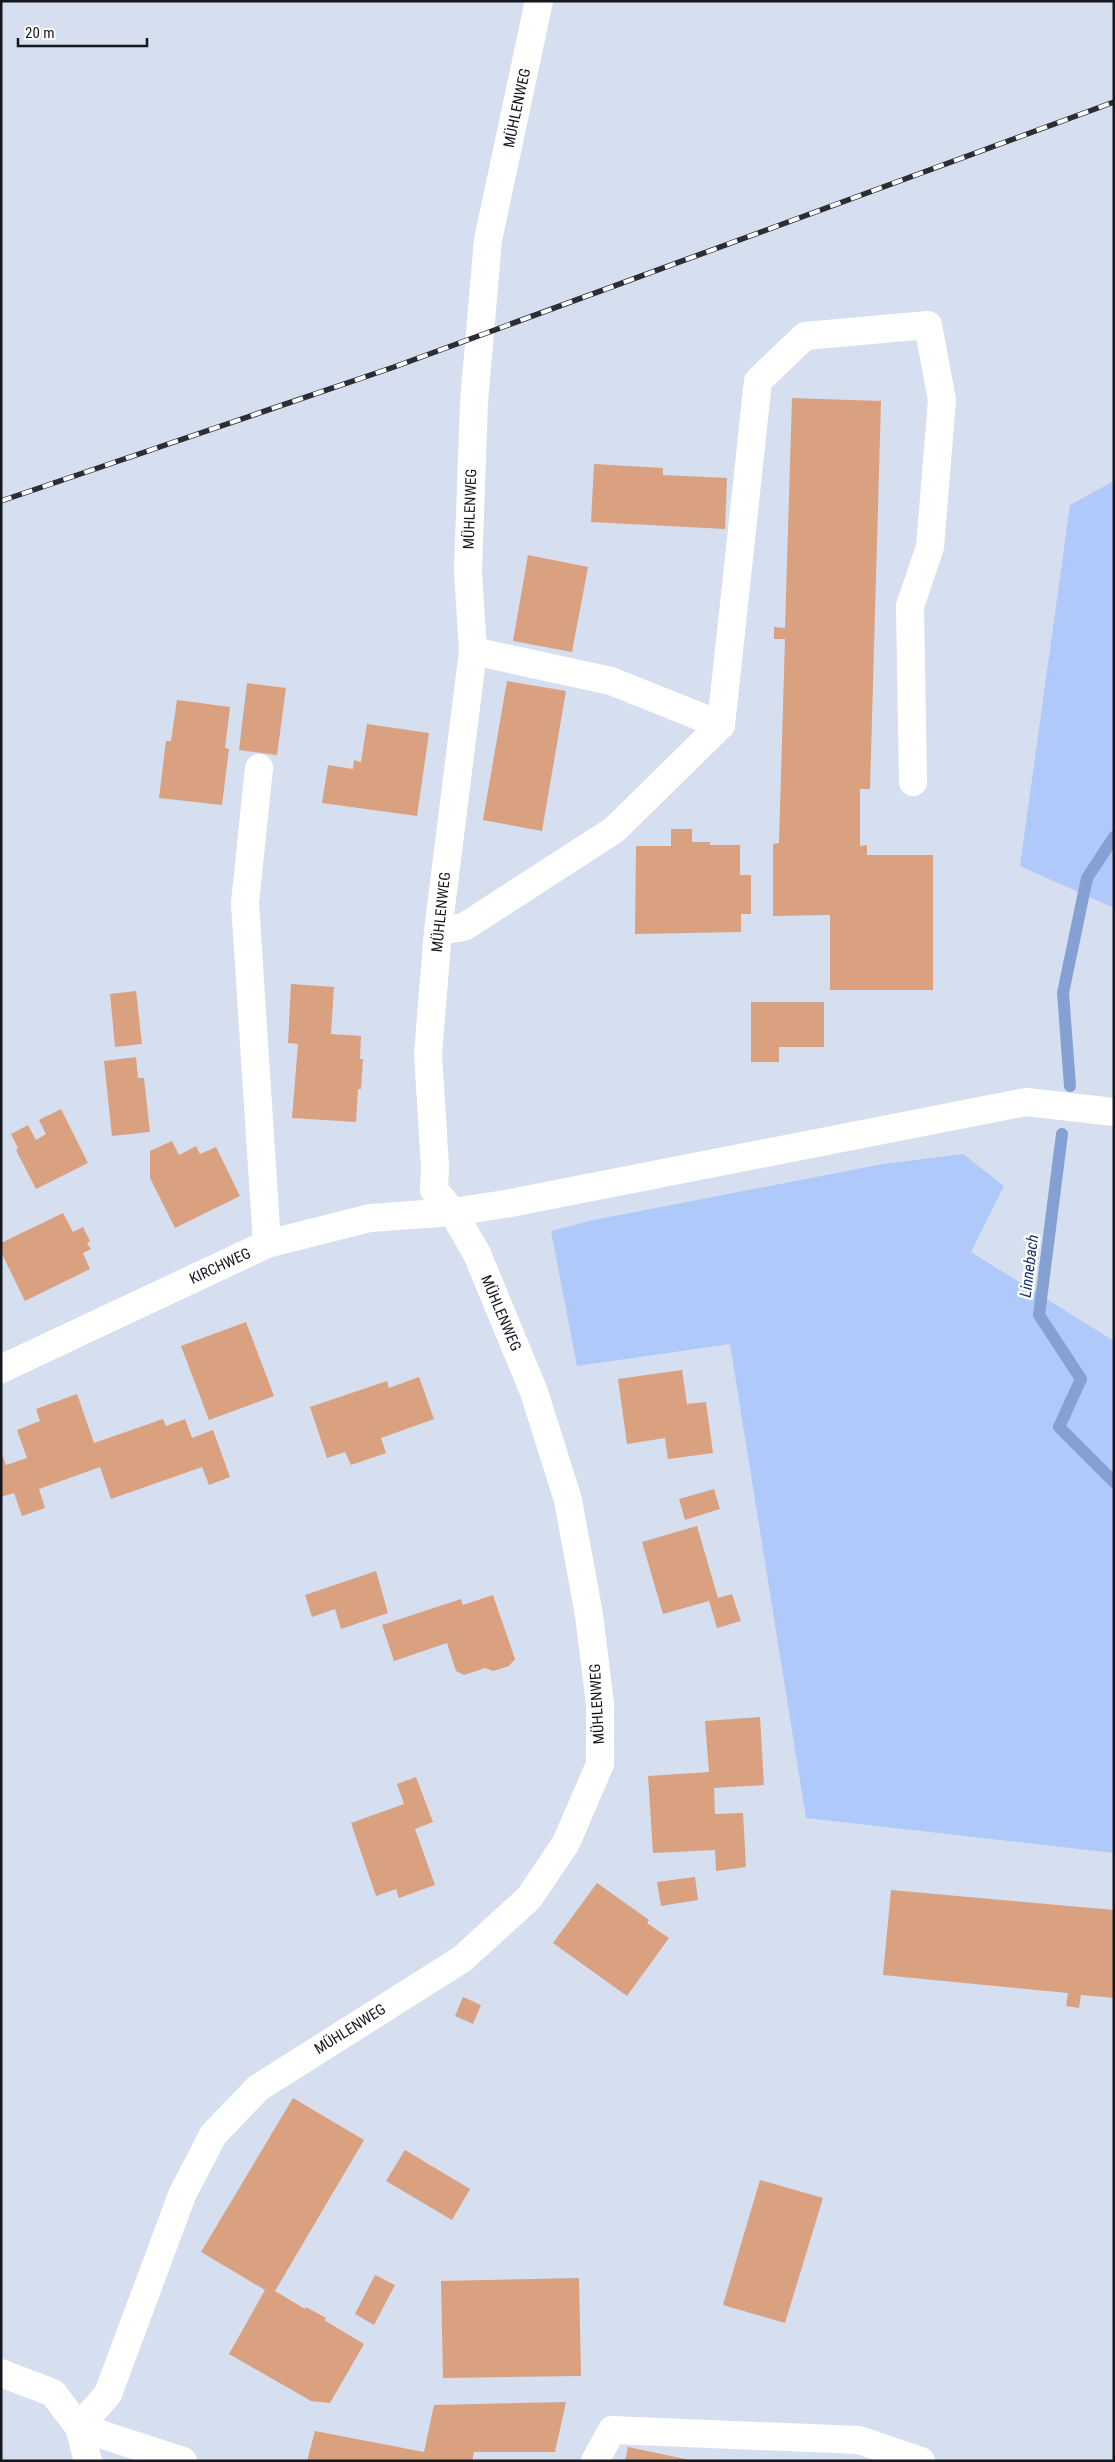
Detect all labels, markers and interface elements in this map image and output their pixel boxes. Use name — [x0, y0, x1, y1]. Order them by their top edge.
scale bar — [18, 15, 146, 47]
text: 20 m — [25, 24, 55, 42]
street label: MÜHLENWEG — [500, 67, 534, 149]
street label: MÜHLENWEG — [460, 468, 480, 550]
street label: MÜHLENWEG — [428, 871, 454, 953]
water label: Linnebach — [1016, 1234, 1042, 1298]
street label: KIRCHWEG — [187, 1244, 253, 1288]
street label: MÜHLENWEG — [477, 1272, 525, 1354]
street label: MÜHLENWEG — [586, 1663, 608, 1745]
street label: MÜHLENWEG — [311, 2000, 389, 2058]

